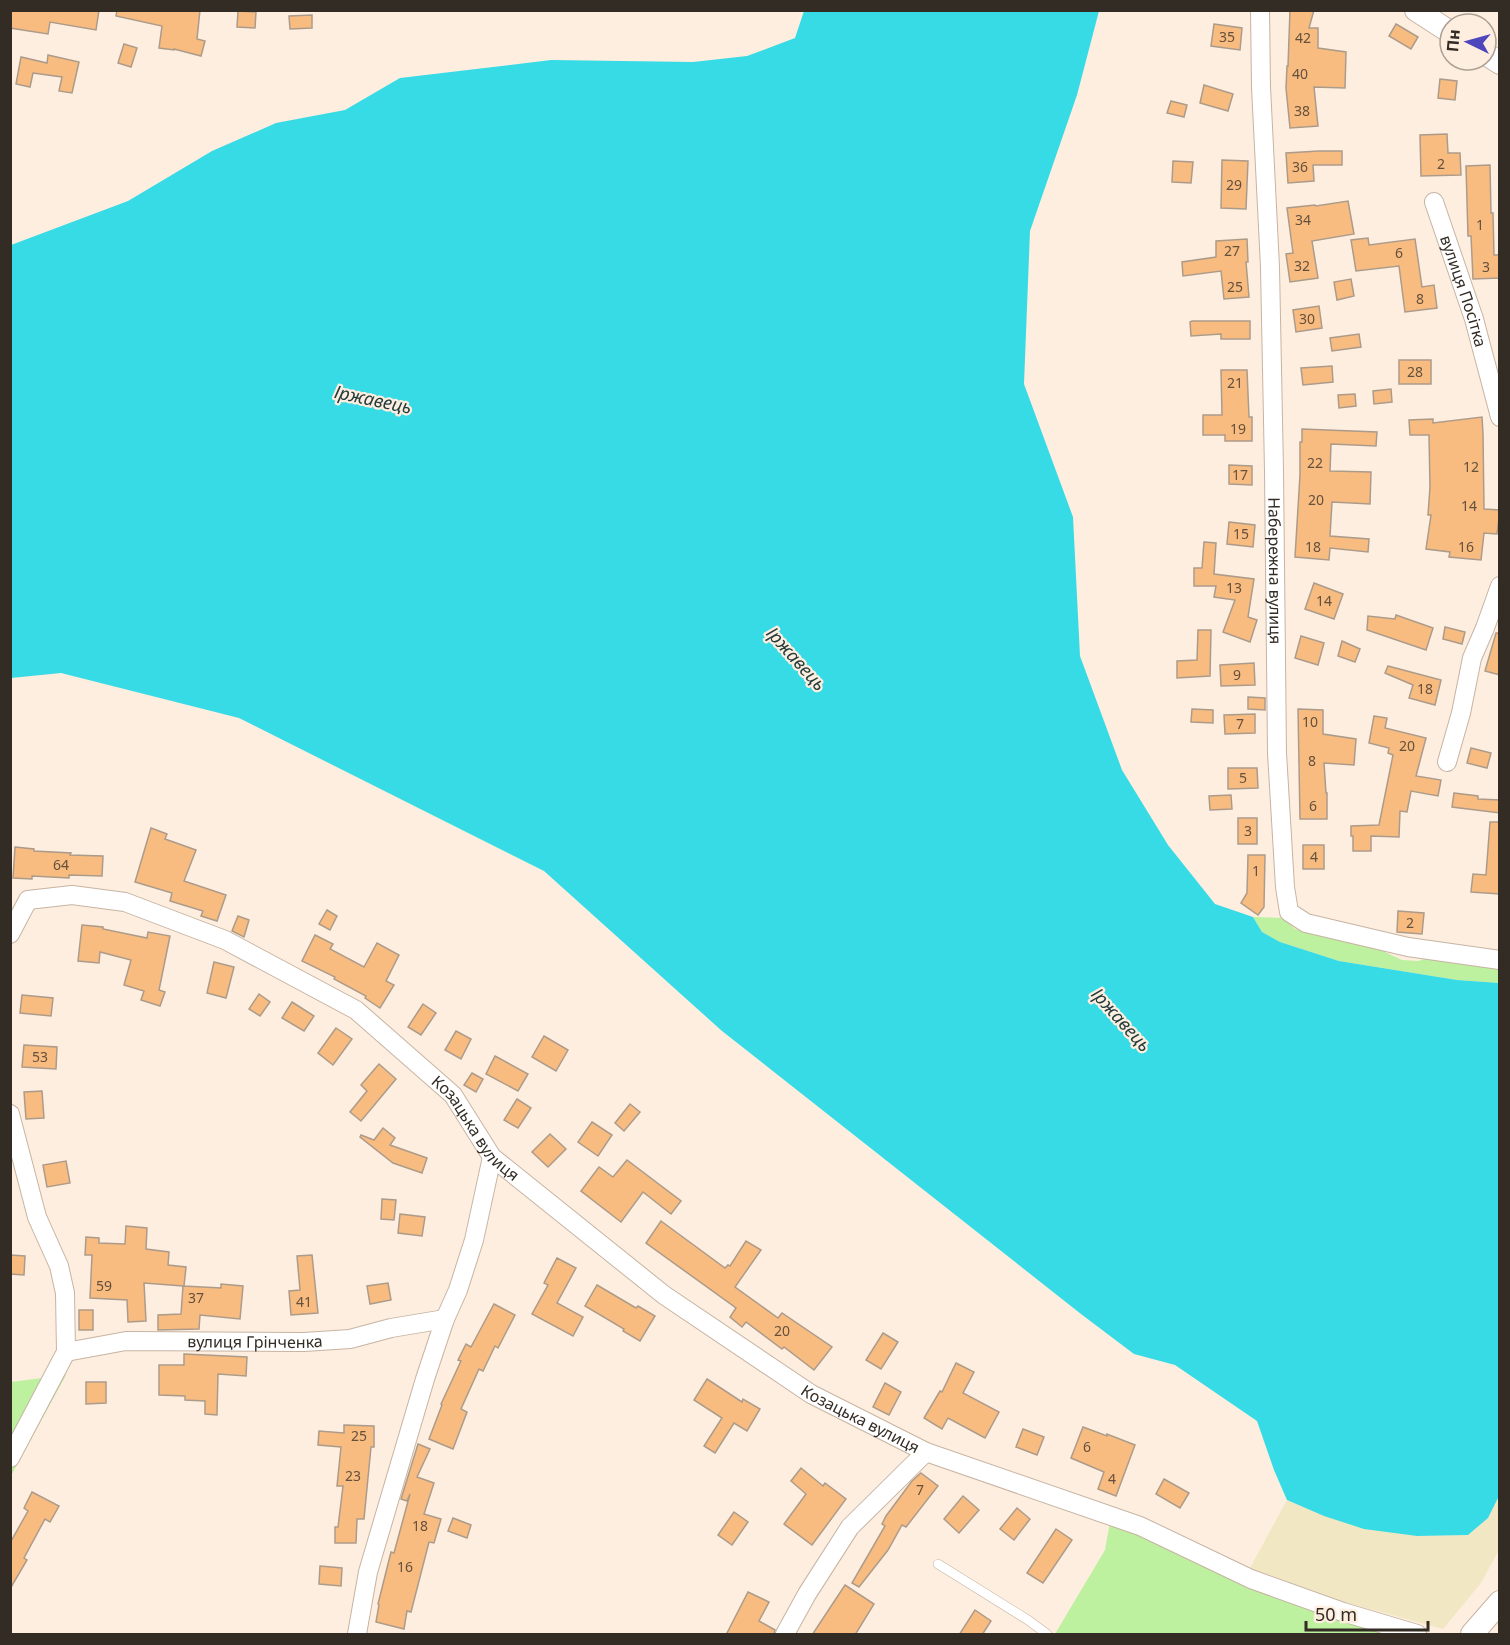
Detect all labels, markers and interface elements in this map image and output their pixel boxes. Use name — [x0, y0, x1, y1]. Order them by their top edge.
north arrow — [1438, 12, 1498, 72]
house number: 35 — [1219, 27, 1235, 46]
house number: 42 — [1295, 28, 1311, 47]
text: Пн — [1441, 28, 1465, 53]
house number: 40 — [1292, 64, 1308, 83]
house number: 38 — [1294, 101, 1310, 120]
house number: 2 — [1437, 154, 1445, 173]
house number: 36 — [1292, 157, 1308, 176]
house number: 29 — [1226, 175, 1242, 194]
house number: 34 — [1295, 210, 1311, 229]
house number: 1 — [1476, 215, 1484, 234]
street label: вулиця Посітка — [1435, 232, 1492, 350]
house number: 27 — [1224, 241, 1240, 260]
house number: 6 — [1395, 243, 1403, 262]
house number: 32 — [1294, 256, 1310, 275]
house number: 3 — [1482, 257, 1490, 276]
house number: 25 — [1227, 277, 1243, 296]
house number: 8 — [1416, 289, 1424, 308]
house number: 30 — [1299, 309, 1315, 328]
house number: 28 — [1407, 362, 1423, 381]
house number: 21 — [1227, 373, 1243, 392]
water label: Іржавець — [332, 379, 414, 419]
house number: 19 — [1230, 419, 1246, 438]
house number: 22 — [1307, 453, 1323, 472]
house number: 12 — [1463, 457, 1479, 476]
house number: 17 — [1232, 465, 1248, 484]
house number: 20 — [1308, 490, 1324, 509]
house number: 14 — [1461, 496, 1477, 515]
street label: Набережна вулиця — [1263, 497, 1287, 644]
house number: 15 — [1233, 524, 1249, 543]
house number: 18 — [1305, 537, 1321, 556]
house number: 16 — [1458, 537, 1474, 556]
house number: 13 — [1226, 578, 1242, 597]
house number: 14 — [1316, 591, 1332, 610]
water label: Іржавець — [762, 621, 832, 695]
house number: 9 — [1233, 665, 1241, 684]
house number: 18 — [1417, 679, 1433, 698]
house number: 10 — [1302, 712, 1318, 731]
house number: 7 — [1236, 714, 1244, 733]
house number: 20 — [1399, 736, 1415, 755]
house number: 8 — [1308, 751, 1316, 770]
house number: 5 — [1239, 768, 1247, 787]
house number: 6 — [1309, 796, 1317, 815]
house number: 3 — [1244, 821, 1252, 840]
house number: 4 — [1310, 847, 1318, 866]
house number: 64 — [53, 855, 69, 874]
house number: 1 — [1252, 861, 1260, 880]
house number: 2 — [1406, 913, 1414, 932]
water label: Іржавець — [1087, 982, 1157, 1056]
house number: 53 — [32, 1047, 48, 1066]
street label: Козацька вулиця — [427, 1070, 524, 1186]
house number: 59 — [96, 1276, 112, 1295]
house number: 37 — [188, 1288, 204, 1307]
house number: 41 — [296, 1292, 312, 1311]
house number: 20 — [774, 1321, 790, 1340]
street label: вулиця Грінченка — [187, 1330, 323, 1353]
street label: Козацька вулиця — [797, 1379, 924, 1458]
house number: 25 — [351, 1426, 367, 1445]
house number: 6 — [1083, 1437, 1091, 1456]
house number: 23 — [345, 1466, 361, 1485]
house number: 4 — [1108, 1469, 1116, 1488]
house number: 7 — [916, 1480, 924, 1499]
house number: 18 — [412, 1516, 428, 1535]
house number: 16 — [397, 1557, 413, 1576]
scale bar — [1306, 1594, 1428, 1632]
text: 50 m — [1315, 1602, 1357, 1626]

